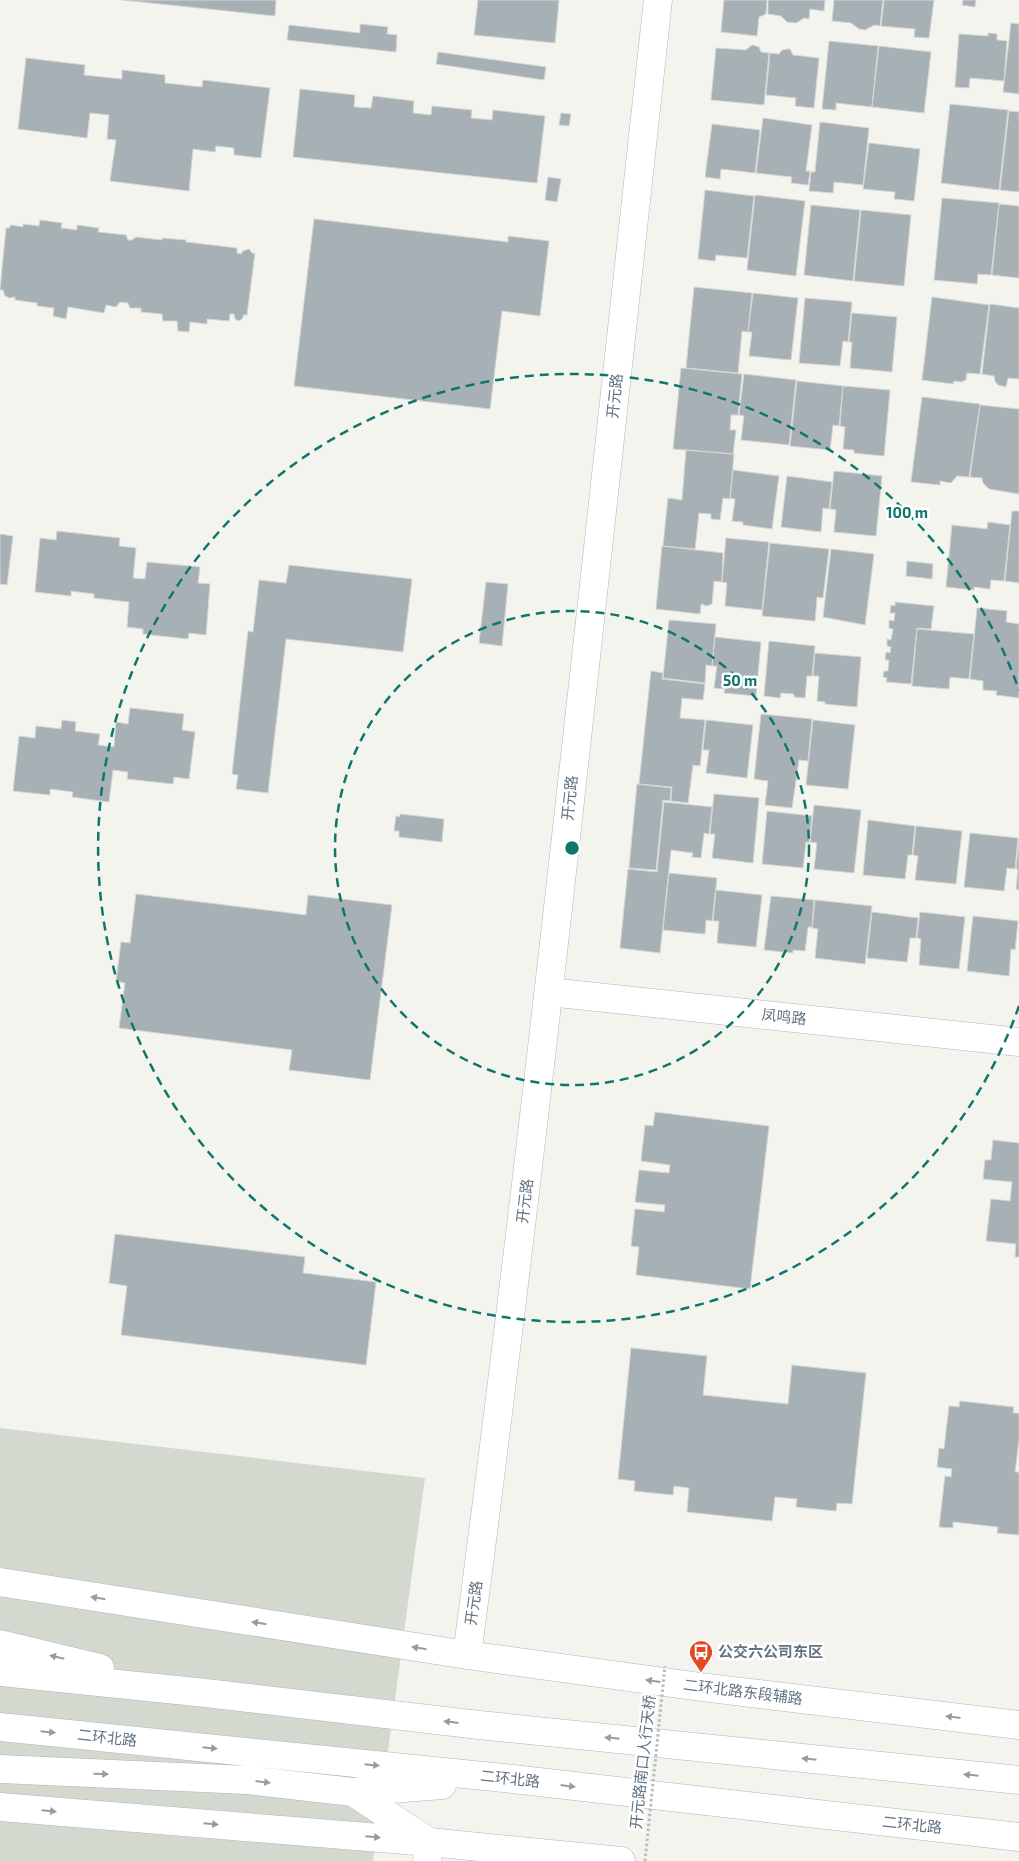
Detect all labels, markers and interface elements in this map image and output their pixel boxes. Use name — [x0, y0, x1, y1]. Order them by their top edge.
street label: 开元路 — [603, 373, 625, 419]
text: 100 m — [886, 503, 928, 521]
text: 50 m — [723, 671, 757, 689]
street label: 开元路 — [558, 775, 580, 821]
centre of rings — [563, 839, 581, 857]
street label: 凤鸣路 — [761, 1005, 807, 1027]
street label: 开元路 — [512, 1177, 536, 1224]
street label: 开元路 — [461, 1579, 485, 1626]
one-way arrow — [90, 1593, 106, 1601]
one-way arrow — [250, 1619, 266, 1627]
bus stop icon: 公交六公司东区 — [688, 1639, 714, 1673]
place label: 公交六公司东区 — [718, 1642, 823, 1660]
one-way arrow — [411, 1644, 427, 1652]
one-way arrow — [49, 1653, 64, 1661]
street label: 二环北路东段辅路 — [682, 1675, 804, 1707]
one-way arrow — [645, 1677, 661, 1685]
street label: 开元路南口人行天桥 — [626, 1694, 658, 1830]
one-way arrow — [945, 1713, 961, 1721]
one-way arrow — [442, 1718, 458, 1726]
street label: 二环北路 — [76, 1725, 138, 1749]
one-way arrow — [41, 1728, 57, 1736]
one-way arrow — [604, 1734, 620, 1742]
one-way arrow — [202, 1744, 218, 1752]
one-way arrow — [801, 1754, 817, 1762]
one-way arrow — [364, 1761, 380, 1769]
street label: 二环北路 — [479, 1766, 541, 1790]
one-way arrow — [93, 1770, 109, 1778]
one-way arrow — [962, 1771, 978, 1779]
one-way arrow — [256, 1778, 272, 1786]
one-way arrow — [560, 1782, 576, 1790]
one-way arrow — [41, 1807, 57, 1815]
street label: 二环北路 — [881, 1812, 943, 1836]
one-way arrow — [203, 1820, 219, 1828]
one-way arrow — [365, 1833, 381, 1841]

